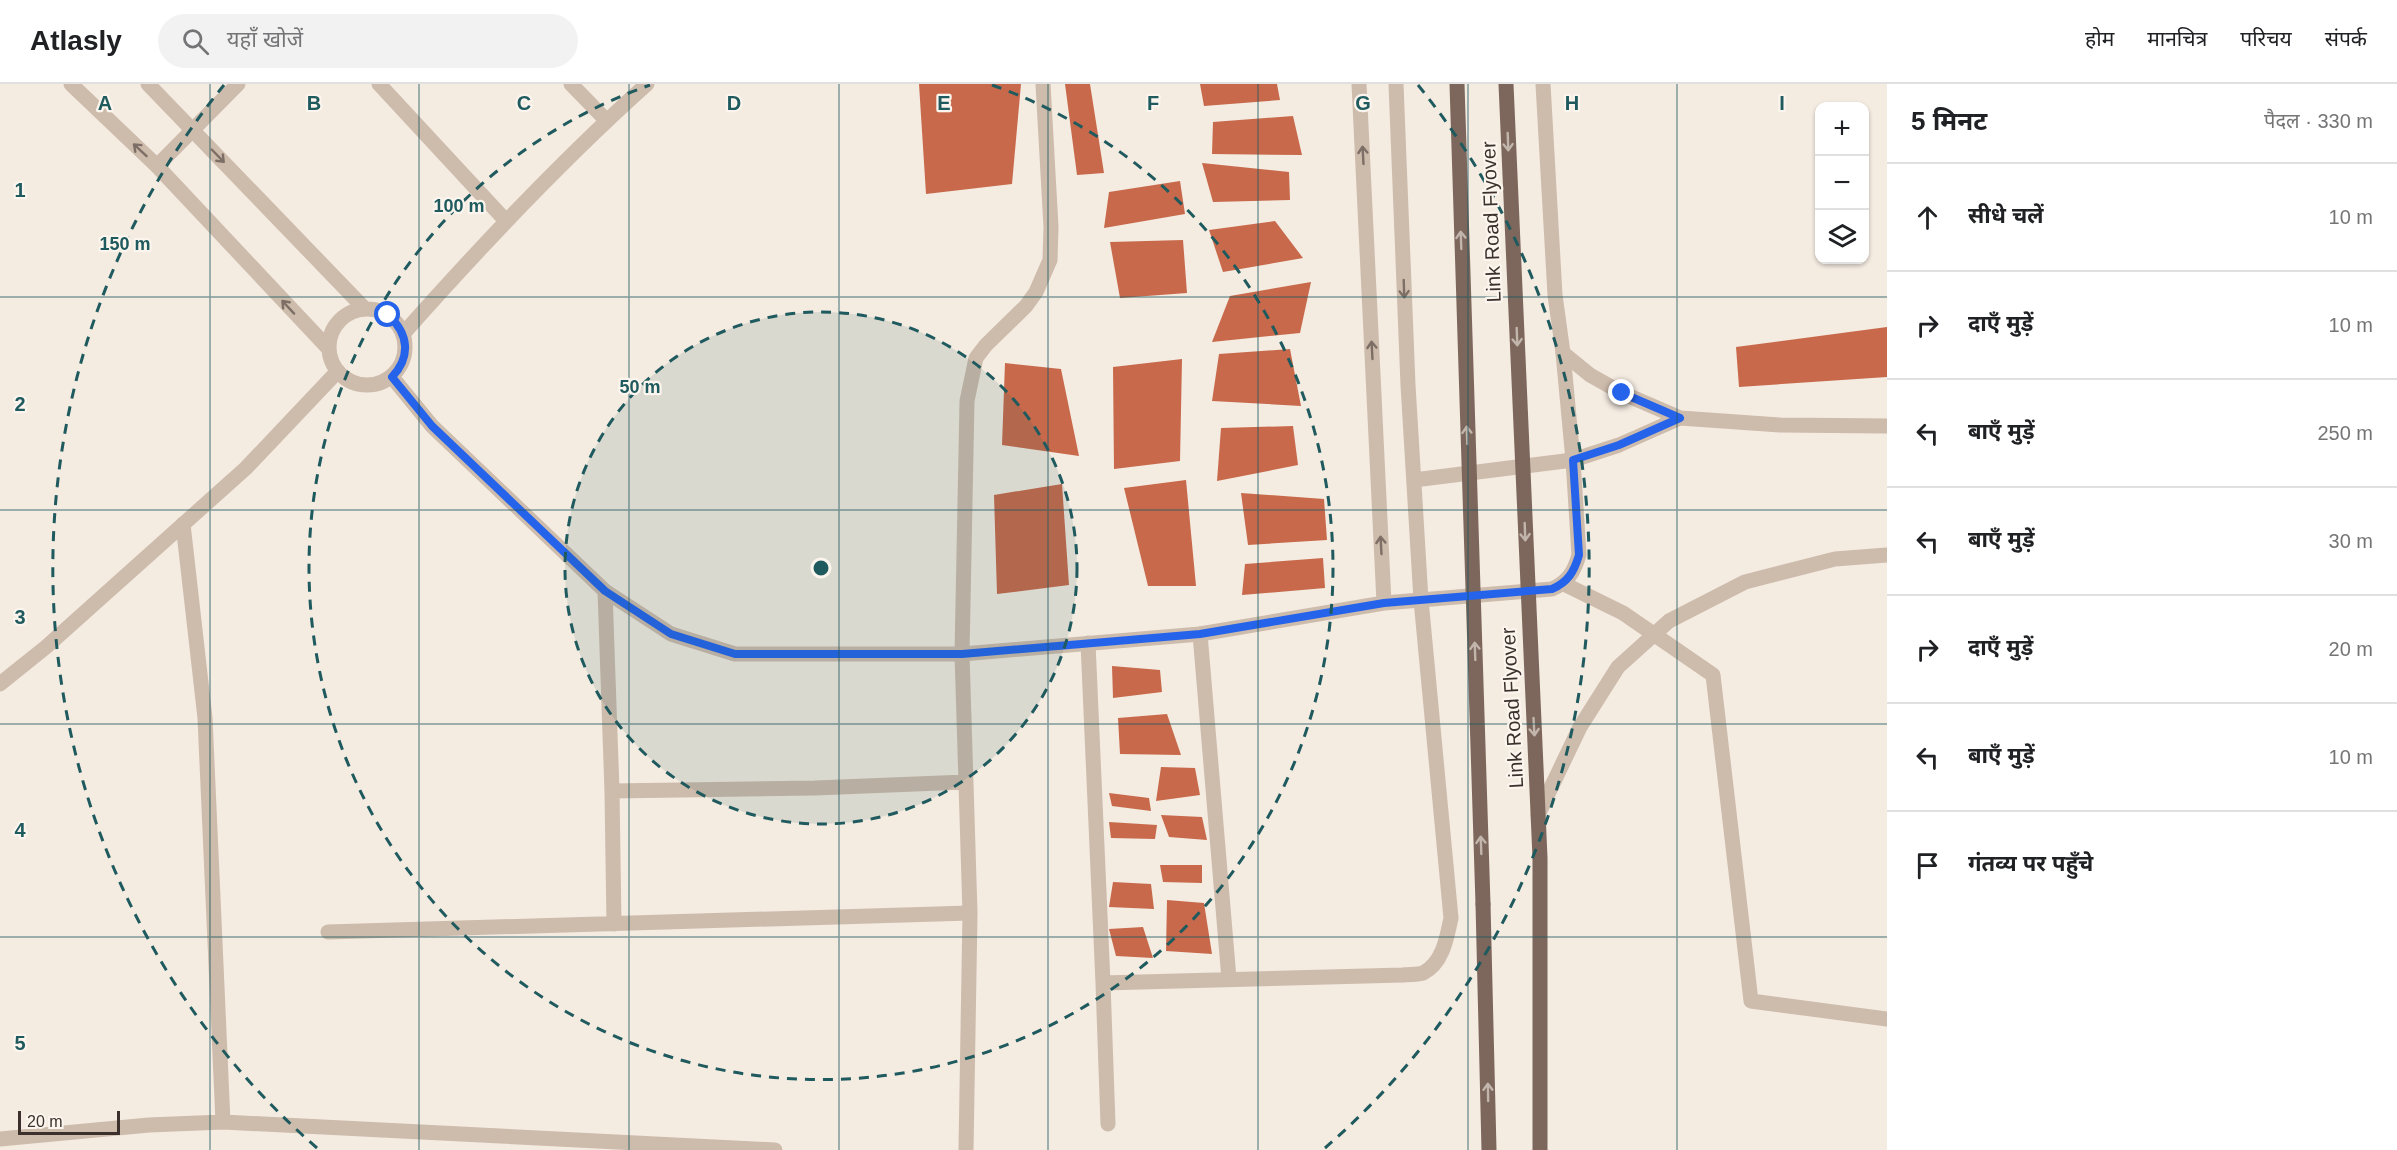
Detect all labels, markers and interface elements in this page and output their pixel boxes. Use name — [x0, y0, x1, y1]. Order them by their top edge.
search box — [158, 14, 578, 68]
text: Atlasly — [30, 25, 122, 56]
icon: search — [179, 25, 212, 58]
text: यहाँ खोजें — [227, 27, 303, 52]
text: होम — [2085, 27, 2114, 50]
text: मानचित्र — [2147, 27, 2207, 50]
text: परिचय — [2240, 27, 2292, 50]
text: संपर्क — [2325, 27, 2367, 50]
text: A — [98, 92, 112, 114]
text: B — [307, 92, 321, 114]
text: C — [517, 92, 531, 114]
text: D — [727, 92, 741, 114]
text: E — [937, 92, 951, 114]
text: F — [1147, 92, 1159, 114]
text: G — [1355, 92, 1371, 114]
text: H — [1565, 92, 1579, 114]
text: I — [1779, 92, 1785, 114]
map controls — [1815, 102, 1869, 264]
button: + — [1815, 102, 1869, 156]
text: 5 मिनट — [1911, 106, 1987, 136]
text: पैदल · 330 m — [2264, 110, 2373, 132]
one-way arrow — [1503, 132, 1514, 152]
street label: Link Road Flyover — [1477, 141, 1505, 303]
one-way arrow — [133, 142, 148, 157]
one-way arrow — [1357, 146, 1368, 166]
one-way arrow — [211, 148, 225, 163]
button: − — [1815, 156, 1869, 210]
text: 1 — [14, 179, 26, 201]
text: 100 m — [433, 196, 485, 216]
icon: ahead — [1911, 201, 1944, 234]
text: सीधे चलें — [1968, 203, 2043, 228]
text: 10 m — [2329, 206, 2373, 228]
button: layers — [1815, 210, 1869, 264]
one-way arrow — [1455, 230, 1466, 250]
text: 150 m — [99, 234, 151, 254]
one-way arrow — [1399, 279, 1410, 299]
one-way arrow — [281, 300, 295, 315]
route start — [374, 301, 400, 327]
icon: right — [1911, 309, 1944, 342]
text: दाएँ मुड़ें — [1968, 311, 2033, 336]
text: 10 m — [2329, 314, 2373, 336]
one-way arrow — [1511, 327, 1522, 347]
one-way arrow — [1366, 340, 1377, 360]
text: 50 m — [619, 377, 661, 397]
route end — [1608, 379, 1634, 405]
text: 2 — [14, 393, 26, 415]
icon: left — [1911, 417, 1944, 450]
text: बाएँ मुड़ें — [1968, 419, 2034, 444]
text: 250 m — [2317, 422, 2373, 444]
one-way arrow — [1461, 425, 1473, 445]
one-way arrow — [1520, 522, 1531, 542]
icon: left — [1911, 525, 1944, 558]
text: बाएँ मुड़ें — [1968, 527, 2034, 552]
text: 30 m — [2329, 530, 2373, 552]
one-way arrow — [1376, 535, 1387, 555]
centre of rings — [811, 558, 831, 578]
text: 3 — [14, 606, 26, 628]
street label: Link Road Flyover — [1497, 627, 1527, 789]
icon: right — [1911, 633, 1944, 666]
text: दाएँ मुड़ें — [1968, 635, 2033, 660]
text: 20 m — [2329, 638, 2373, 660]
one-way arrow — [1469, 641, 1480, 661]
one-way arrow — [1528, 716, 1540, 736]
icon: left — [1911, 741, 1944, 774]
text: बाएँ मुड़ें — [1968, 743, 2034, 768]
text: 10 m — [2329, 746, 2373, 768]
text: 4 — [14, 819, 26, 841]
one-way arrow — [1476, 836, 1487, 856]
icon: arrive — [1911, 849, 1944, 882]
text: गंतव्य पर पहुँचे — [1968, 851, 2093, 876]
text: 5 — [14, 1032, 26, 1054]
one-way arrow — [1482, 1082, 1493, 1102]
scale bar — [18, 1108, 120, 1136]
text: 20 m — [27, 1113, 63, 1130]

